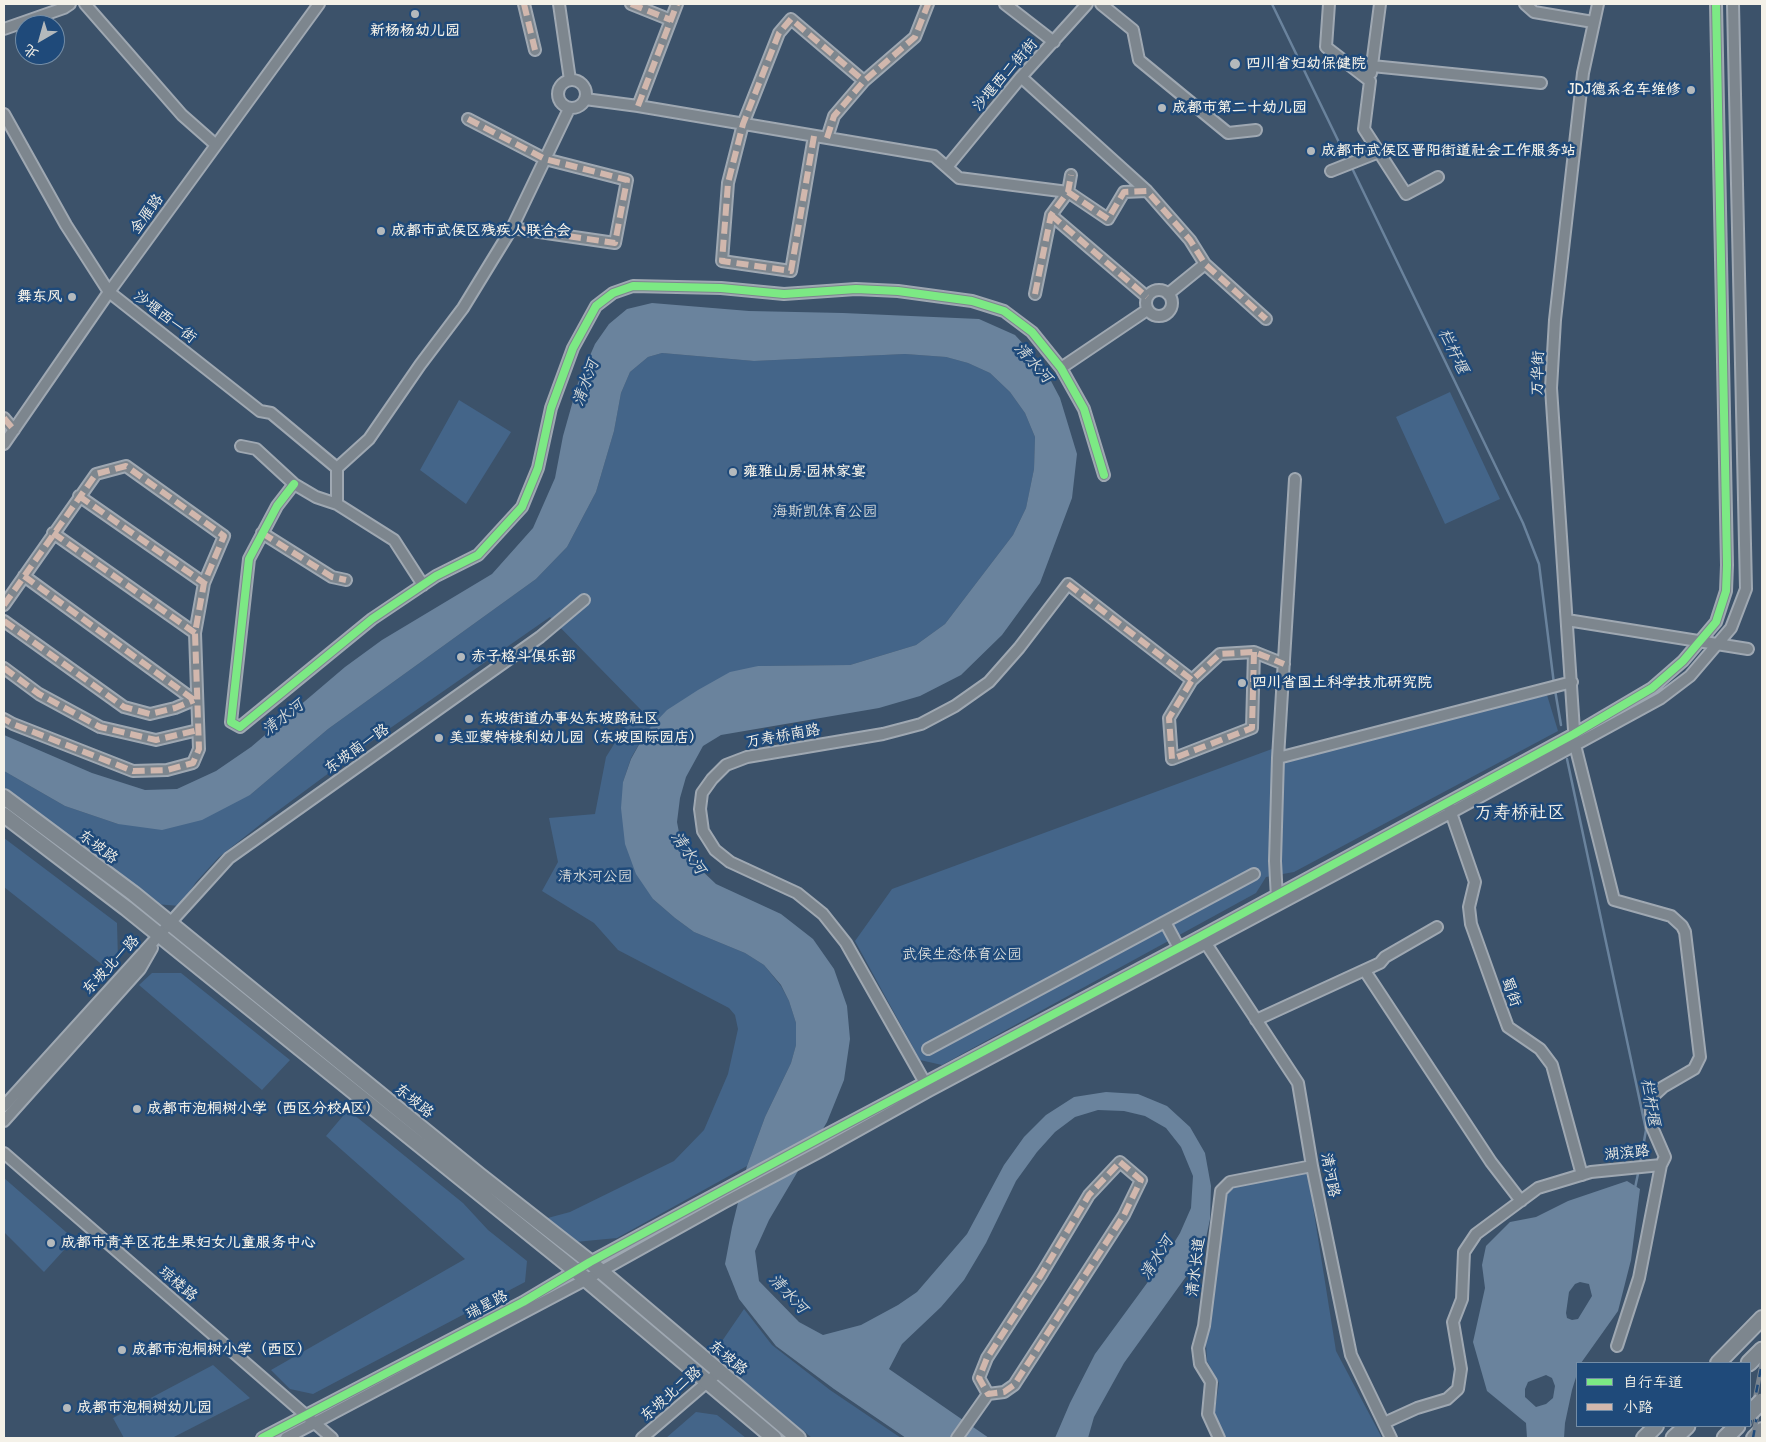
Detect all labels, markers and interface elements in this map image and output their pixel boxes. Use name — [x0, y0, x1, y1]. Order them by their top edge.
marker: 新杨杨幼儿园 — [409, 8, 421, 20]
north arrow — [15, 15, 65, 65]
place label: 新杨杨幼儿园 — [370, 22, 460, 40]
street label: 沙堰西二街街 — [969, 35, 1041, 115]
text: 北 — [20, 40, 42, 62]
place label: 四川省妇幼保健院 — [1246, 55, 1366, 73]
marker: 四川省妇幼保健院 — [1228, 57, 1242, 71]
place label: JDJ德系名车维修 — [1568, 81, 1681, 99]
marker: JDJ德系名车维修 — [1685, 84, 1697, 96]
place label: 成都市第二十幼儿园 — [1172, 99, 1307, 117]
marker: 成都市第二十幼儿园 — [1156, 102, 1168, 114]
place label: 成都市武侯区晋阳街道社会工作服务站 — [1321, 142, 1576, 160]
marker: 成都市武侯区晋阳街道社会工作服务站 — [1305, 145, 1317, 157]
street label: 金雁路 — [126, 191, 168, 237]
place label: 成都市武侯区残疾人联合会 — [391, 222, 571, 240]
marker: 成都市武侯区残疾人联合会 — [375, 225, 387, 237]
street label: 沙堰西一街 — [130, 287, 200, 347]
place label: 舞东风 — [17, 288, 62, 306]
marker: 舞东风 — [66, 291, 78, 303]
water label: 栏杆堰 — [1434, 325, 1472, 377]
water label: 清水河 — [1010, 339, 1056, 387]
street label: 万华街 — [1528, 350, 1548, 396]
water label: 清水河 — [569, 357, 603, 409]
place label: 雍雅山房·园林家宴 — [743, 463, 866, 481]
marker: 雍雅山房·园林家宴 — [727, 466, 739, 478]
park label: 海斯凯体育公园 — [773, 503, 877, 521]
place label: 赤子格斗俱乐部 — [471, 648, 576, 666]
marker: 赤子格斗俱乐部 — [455, 651, 467, 663]
place label: 四川省国土科学技术研究院 — [1252, 674, 1432, 692]
marker: 四川省国土科学技术研究院 — [1236, 677, 1248, 689]
water label: 清水河 — [258, 696, 308, 740]
place label: 东坡街道办事处东坡路社区 — [479, 710, 659, 728]
marker: 东坡街道办事处东坡路社区 — [463, 713, 475, 725]
street label: 东坡南一路 — [321, 720, 393, 778]
street label: 万寿桥南路 — [745, 721, 821, 751]
place label: 美亚蒙特梭利幼儿园（东坡国际园店） — [449, 729, 704, 747]
marker: 美亚蒙特梭利幼儿园（东坡国际园店） — [433, 732, 445, 744]
district label: 万寿桥社区 — [1475, 802, 1565, 824]
street label: 东坡路 — [75, 826, 121, 868]
water label: 清水河 — [666, 828, 710, 878]
park label: 清水河公园 — [558, 868, 632, 886]
street label: 东坡北一路 — [79, 931, 143, 999]
park label: 武侯生态体育公园 — [902, 946, 1022, 964]
street label: 蜀街 — [1497, 975, 1525, 1009]
water label: 栏杆堰 — [1636, 1077, 1664, 1127]
street label: 东坡路 — [391, 1080, 437, 1122]
place label: 成都市泡桐树小学（西区分校A区） — [147, 1100, 380, 1118]
marker: 成都市泡桐树小学（西区分校A区） — [131, 1103, 143, 1115]
street label: 湖滨路 — [1604, 1142, 1650, 1164]
street label: 清河路 — [1317, 1151, 1343, 1199]
water label: 清水河 — [1136, 1233, 1178, 1283]
place label: 成都市青羊区花生果妇女儿童服务中心 — [61, 1234, 316, 1252]
street label: 清水长道 — [1183, 1236, 1209, 1298]
marker: 成都市青羊区花生果妇女儿童服务中心 — [45, 1237, 57, 1249]
street label: 琼楼路 — [155, 1262, 201, 1306]
water label: 清水河 — [764, 1270, 812, 1318]
street label: 瑞星路 — [463, 1287, 511, 1323]
street label: 东坡路 — [705, 1337, 751, 1379]
place label: 成都市泡桐树小学（西区） — [132, 1341, 312, 1359]
marker: 成都市泡桐树小学（西区） — [116, 1344, 128, 1356]
legend — [1576, 1362, 1751, 1427]
street label: 东坡北二路 — [637, 1363, 705, 1425]
text: 自行车道 — [1623, 1373, 1683, 1391]
text: 小路 — [1623, 1398, 1653, 1416]
place label: 成都市泡桐树幼儿园 — [77, 1399, 212, 1417]
marker: 成都市泡桐树幼儿园 — [61, 1402, 73, 1414]

